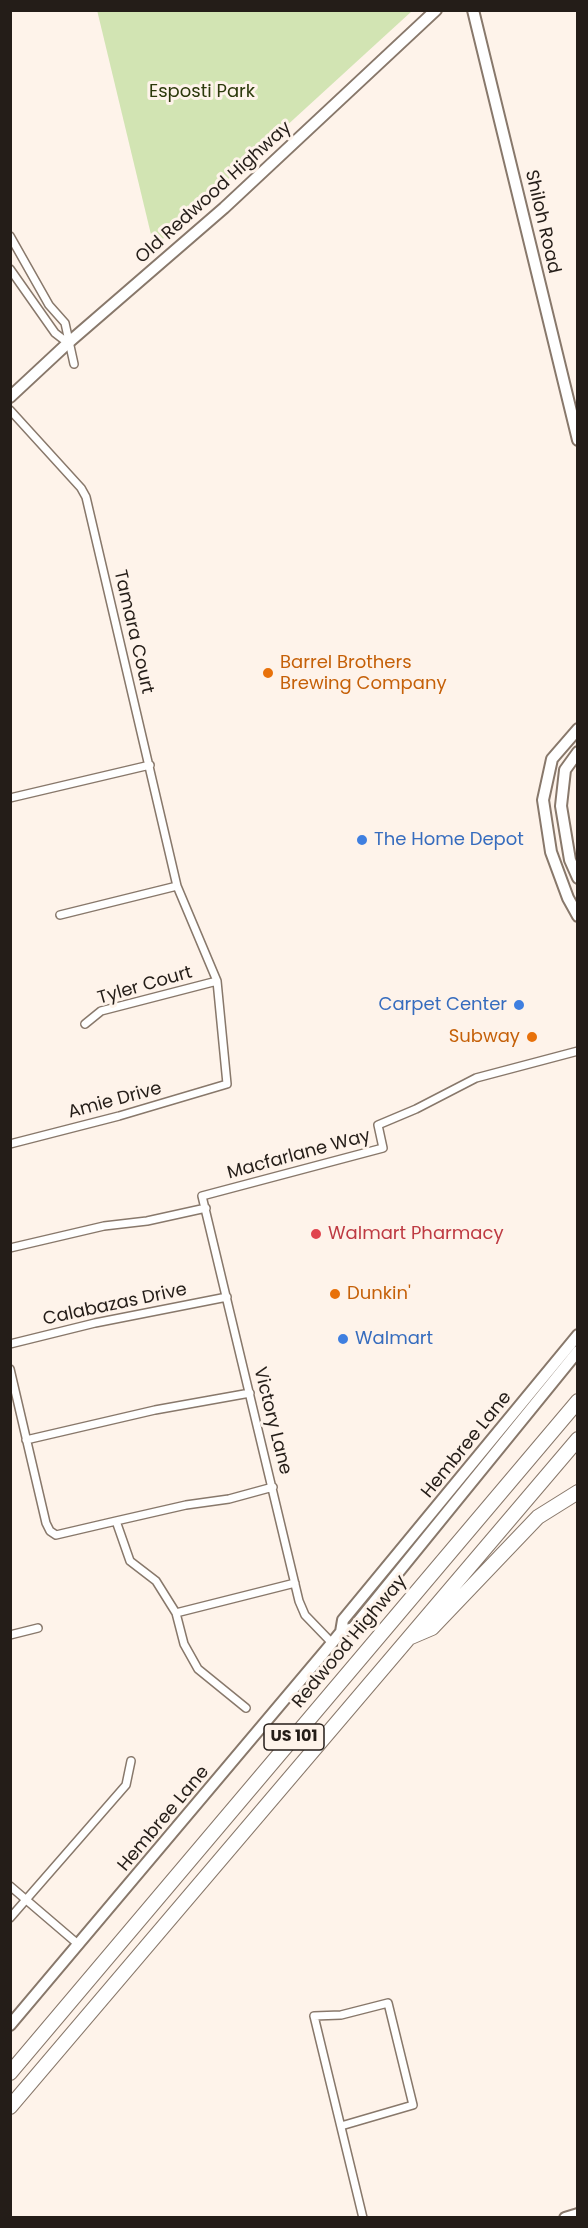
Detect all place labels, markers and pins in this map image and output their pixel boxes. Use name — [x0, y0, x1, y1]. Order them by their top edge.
place label: Barrel Brothers Brewing Company — [280, 652, 447, 694]
marker: Barrel Brothers Brewing Company — [261, 666, 275, 680]
place label: The Home Depot — [374, 829, 524, 851]
marker: The Home Depot — [355, 833, 369, 847]
place label: Carpet Center — [379, 994, 507, 1016]
marker: Carpet Center — [512, 998, 526, 1012]
place label: Subway — [449, 1026, 520, 1048]
marker: Subway — [525, 1030, 539, 1044]
place label: Walmart Pharmacy — [328, 1223, 504, 1245]
marker: Walmart Pharmacy — [309, 1227, 323, 1241]
place label: Dunkin' — [347, 1283, 411, 1305]
marker: Dunkin' — [328, 1287, 342, 1301]
place label: Walmart — [355, 1328, 433, 1350]
marker: Walmart — [336, 1332, 350, 1346]

